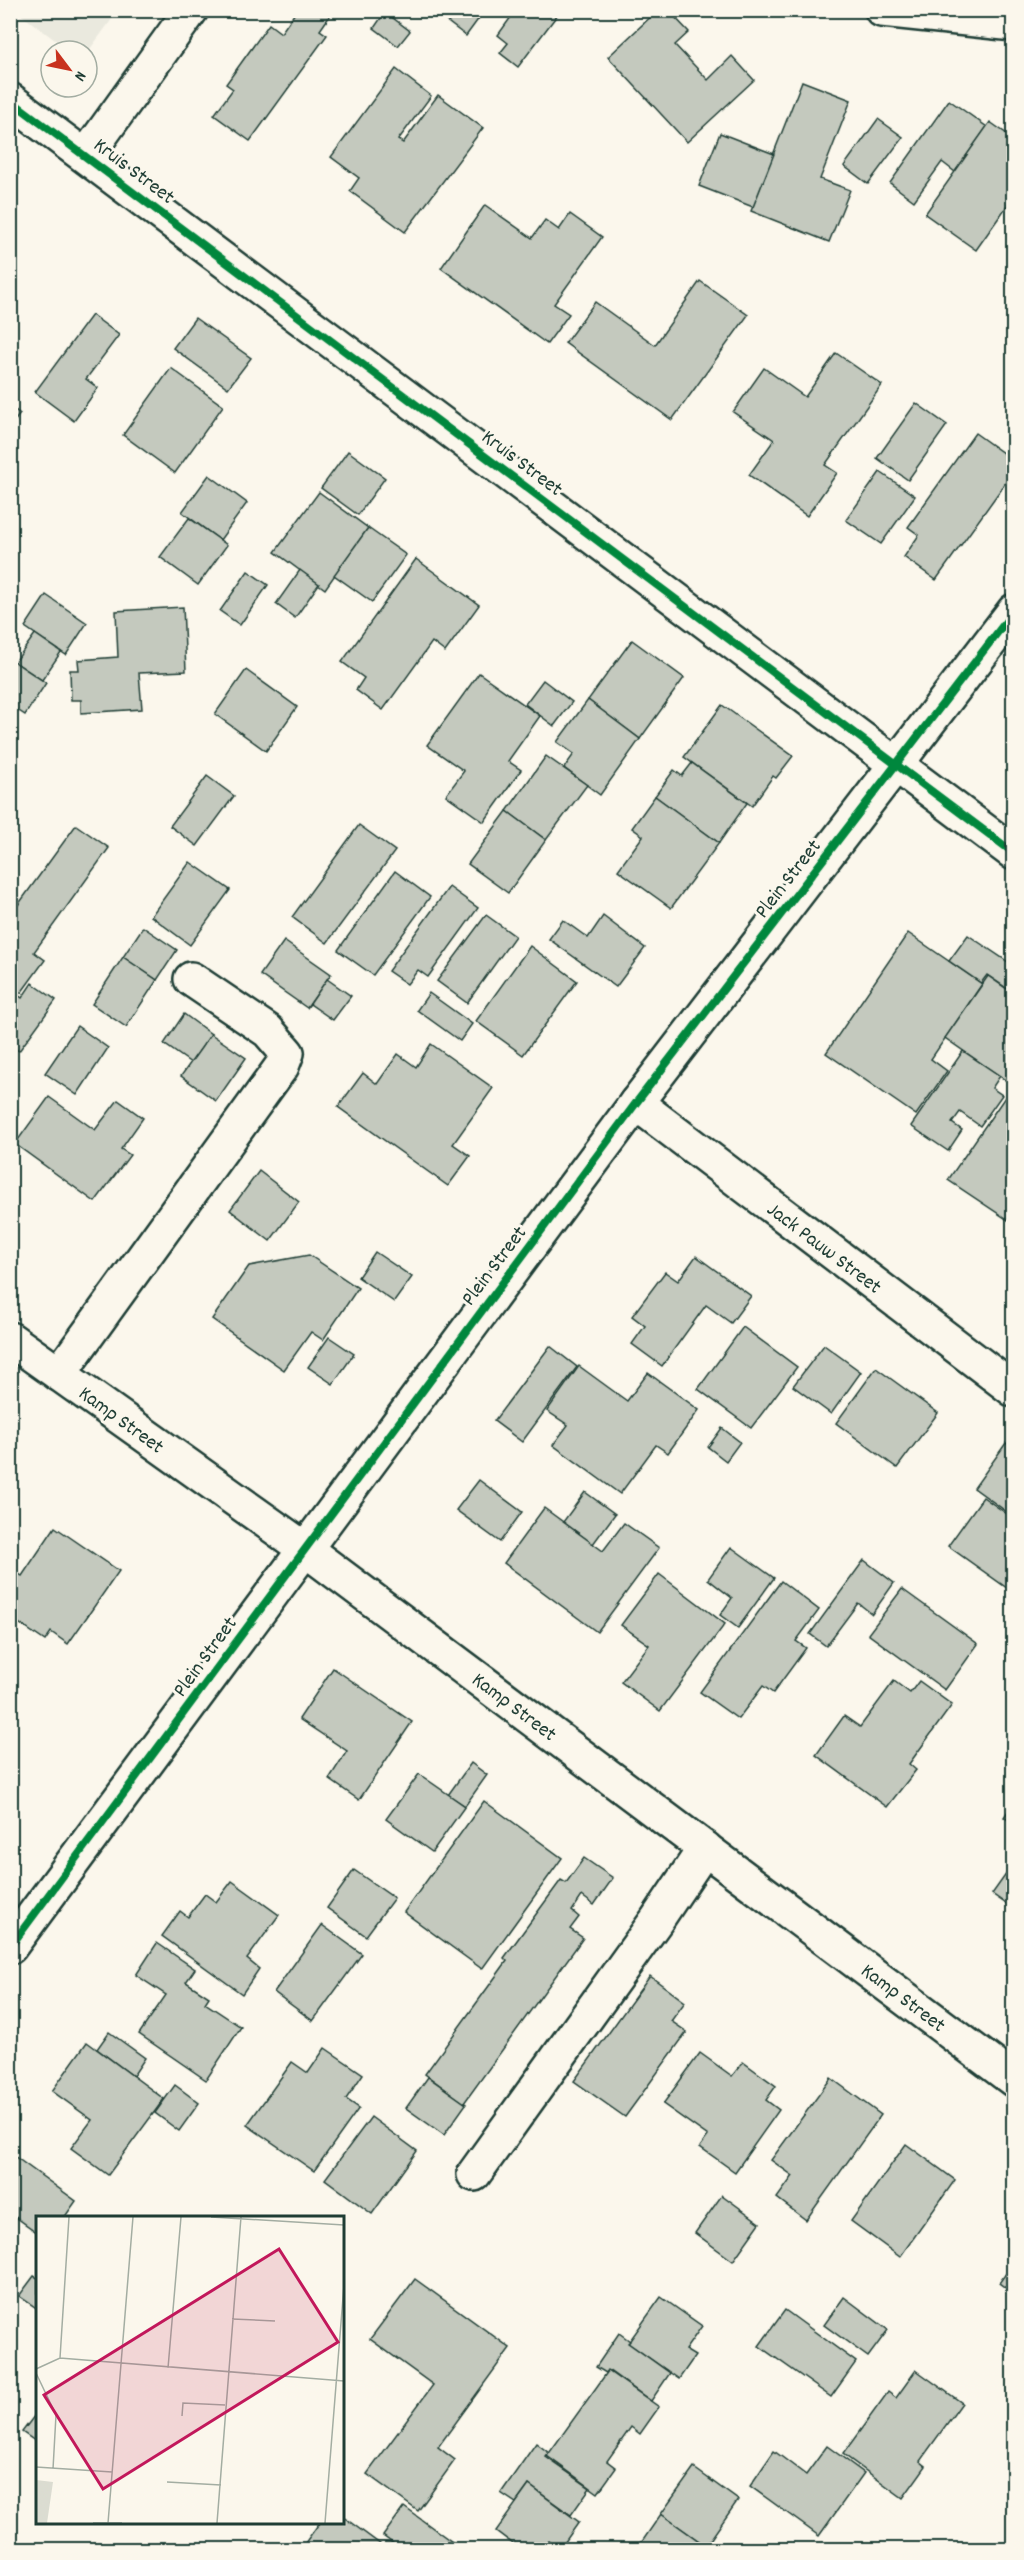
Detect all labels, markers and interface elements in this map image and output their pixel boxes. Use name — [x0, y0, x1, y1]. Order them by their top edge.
north arrow — [39, 39, 99, 99]
text: N — [68, 66, 91, 85]
street label: Kruis Street — [86, 132, 180, 213]
street label: Kruis Street — [474, 424, 568, 505]
street label: Plein Street — [749, 834, 830, 926]
street label: Jack Pauw Street — [759, 1196, 887, 1303]
street label: Plein Street — [455, 1220, 536, 1313]
street label: Kamp Street — [71, 1380, 170, 1463]
street label: Plein Street — [167, 1611, 246, 1704]
street label: Kamp Street — [464, 1666, 562, 1750]
street label: Kamp Street — [853, 1957, 951, 2041]
inset map — [36, 2216, 344, 2524]

